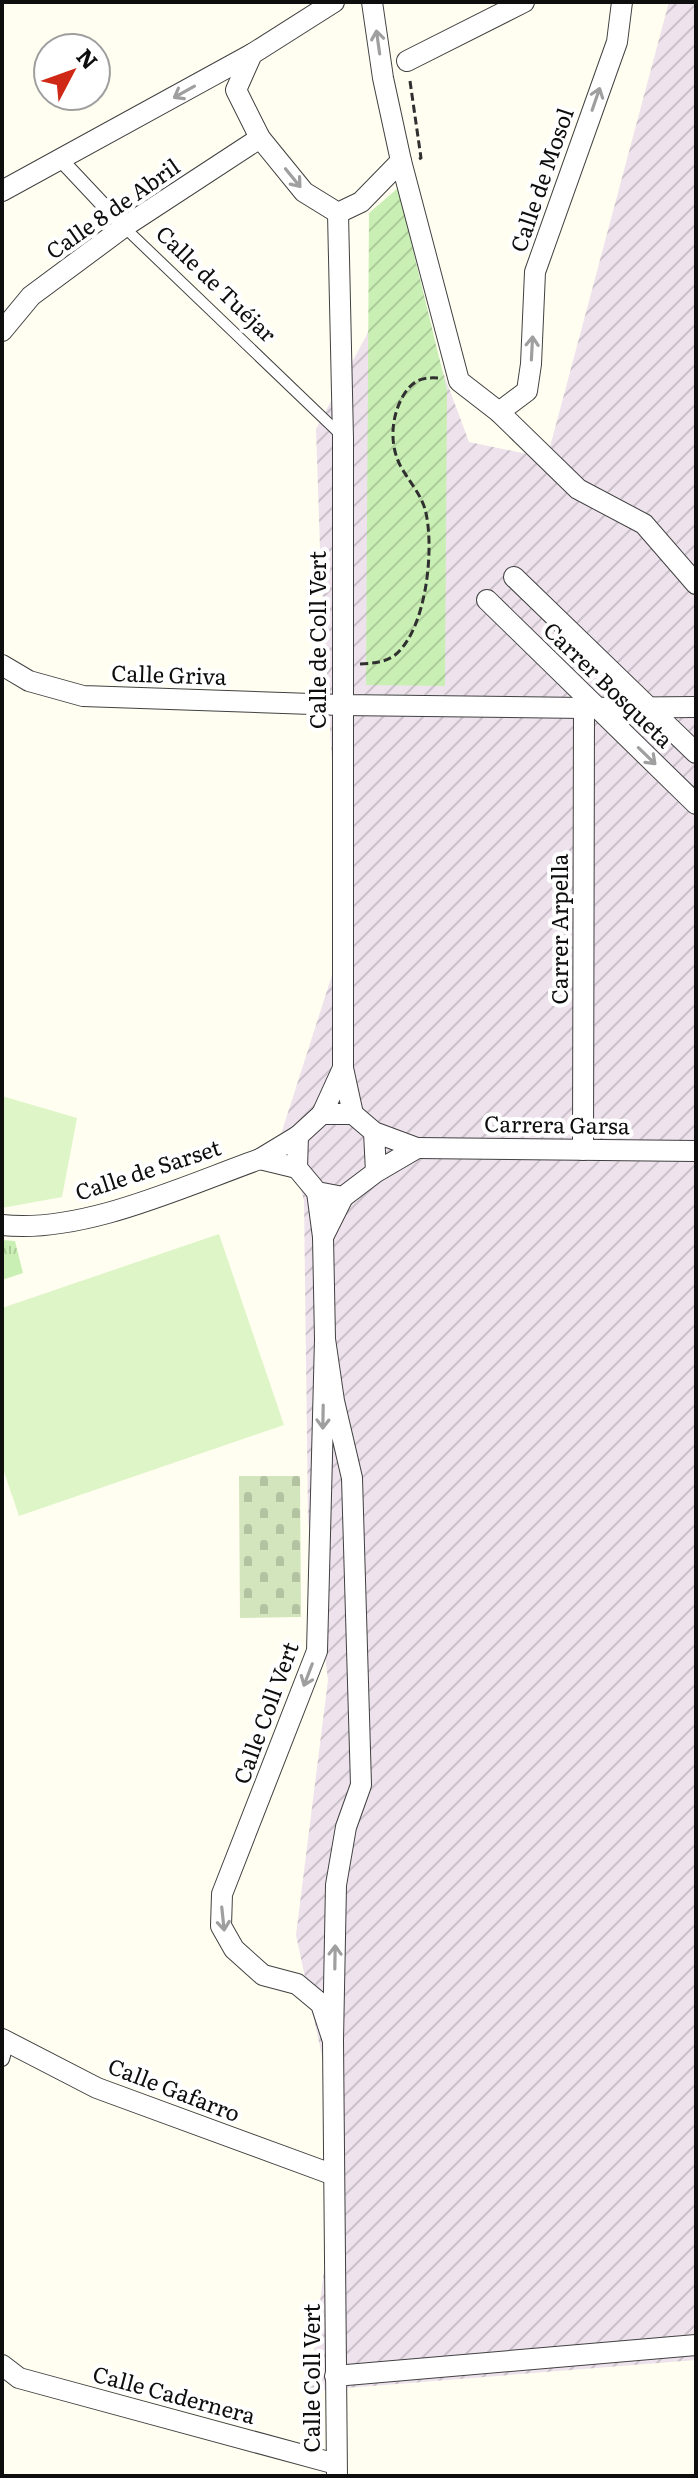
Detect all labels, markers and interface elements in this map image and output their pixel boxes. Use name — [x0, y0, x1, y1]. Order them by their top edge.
one-way arrow — [370, 30, 385, 56]
north arrow — [32, 32, 112, 112]
text: N — [70, 40, 107, 76]
one-way arrow — [173, 84, 196, 100]
one-way arrow — [590, 87, 605, 112]
street label: Calle de Mosol — [500, 103, 581, 256]
street label: Calle 8 de Abril — [38, 149, 186, 266]
one-way arrow — [285, 167, 302, 188]
street label: Calle de Tuéjar — [149, 217, 285, 349]
one-way arrow — [524, 335, 539, 362]
street label: Calle de Coll Vert — [300, 551, 333, 729]
street label: Carrer Bosqueta — [537, 613, 681, 755]
street label: Calle Griva — [111, 655, 227, 692]
one-way arrow — [637, 746, 656, 765]
street label: Carrer Arpella — [542, 853, 575, 1004]
street label: Carrera Garsa — [484, 1106, 630, 1141]
street label: Calle de Sarset — [70, 1129, 225, 1208]
one-way arrow — [316, 1403, 331, 1430]
street label: Calle Coll Vert — [224, 1637, 306, 1788]
one-way arrow — [300, 1662, 314, 1687]
one-way arrow — [216, 1905, 231, 1931]
one-way arrow — [327, 1944, 342, 1971]
street label: Calle Gafarro — [104, 2048, 245, 2129]
street label: Calle Coll Vert — [294, 2303, 327, 2453]
street label: Calle Cadernera — [89, 2356, 259, 2431]

